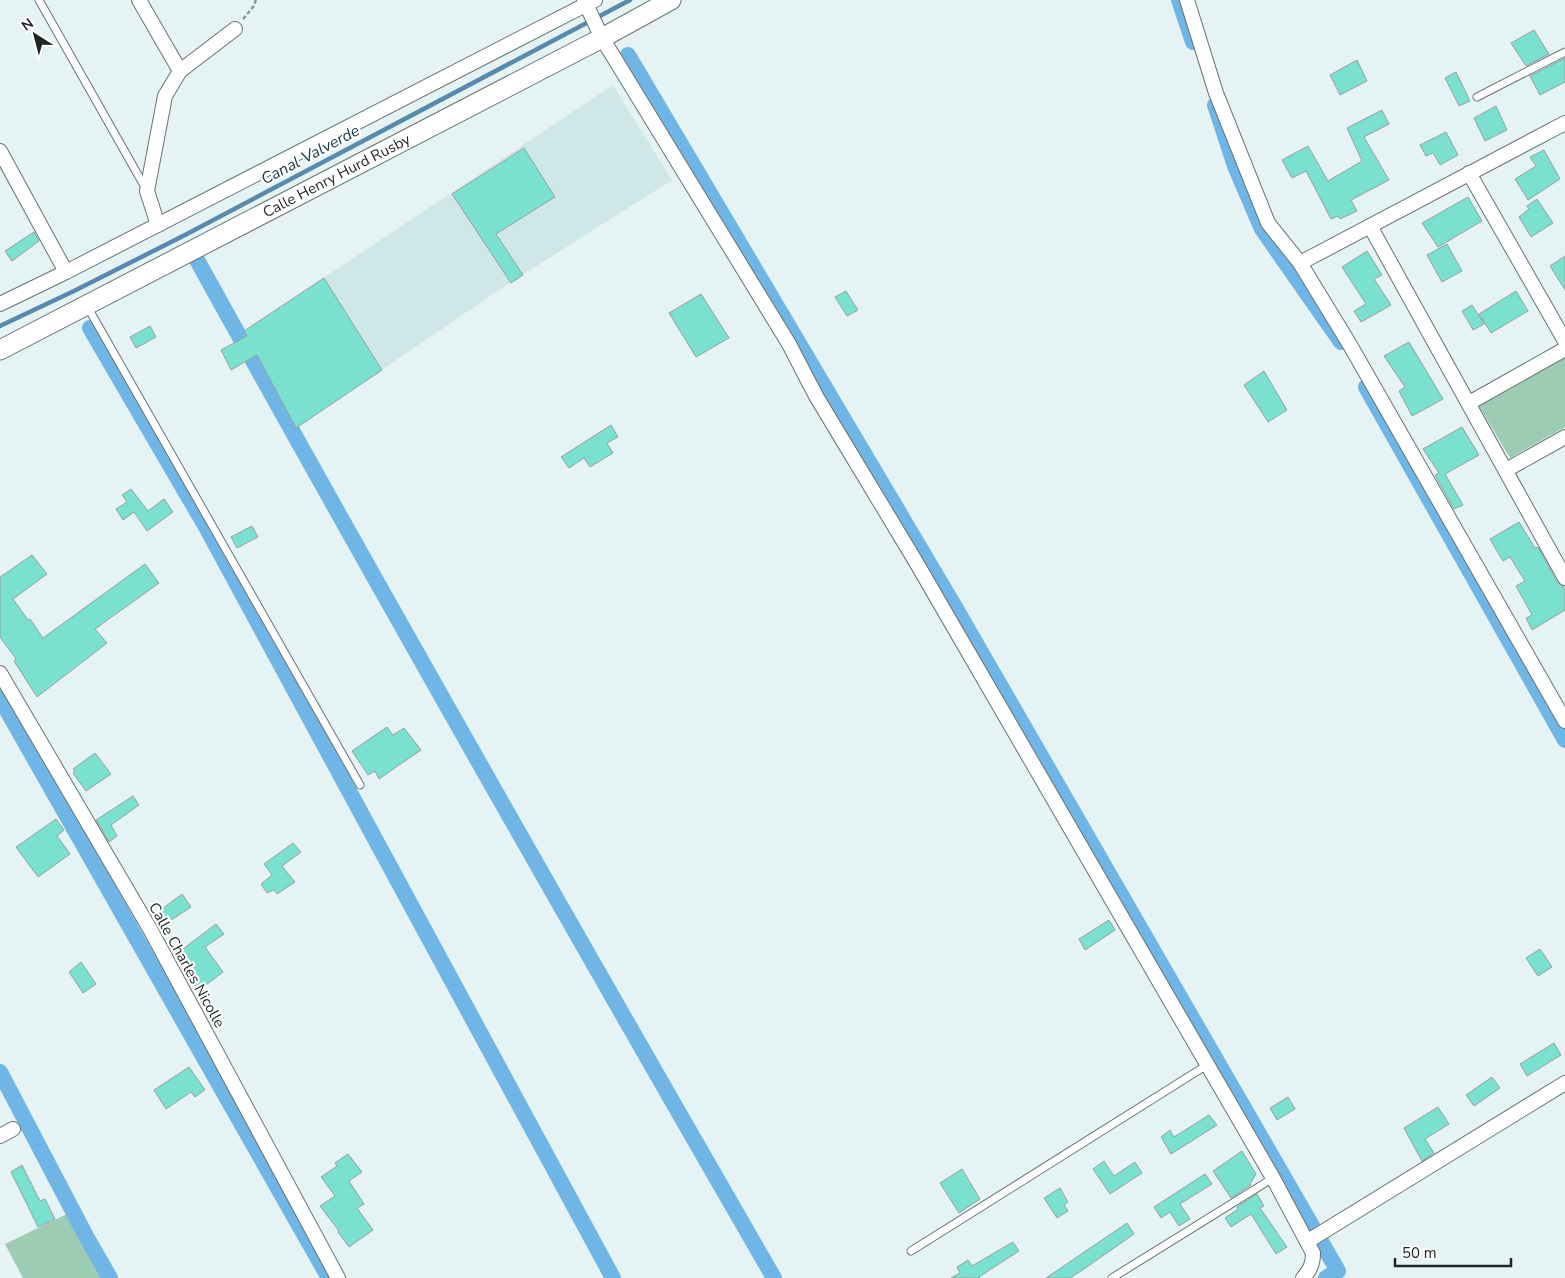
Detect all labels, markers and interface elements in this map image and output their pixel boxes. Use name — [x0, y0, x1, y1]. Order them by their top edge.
north arrow — [10, 10, 60, 60]
text: N — [18, 14, 37, 36]
water label: Canal Valverde — [257, 119, 364, 190]
street label: Calle Henry Hurd Rusby — [259, 129, 414, 222]
street label: Calle Charles Nicolle — [144, 899, 230, 1031]
scale bar — [1395, 1236, 1511, 1268]
text: 50 m — [1402, 1243, 1437, 1263]

